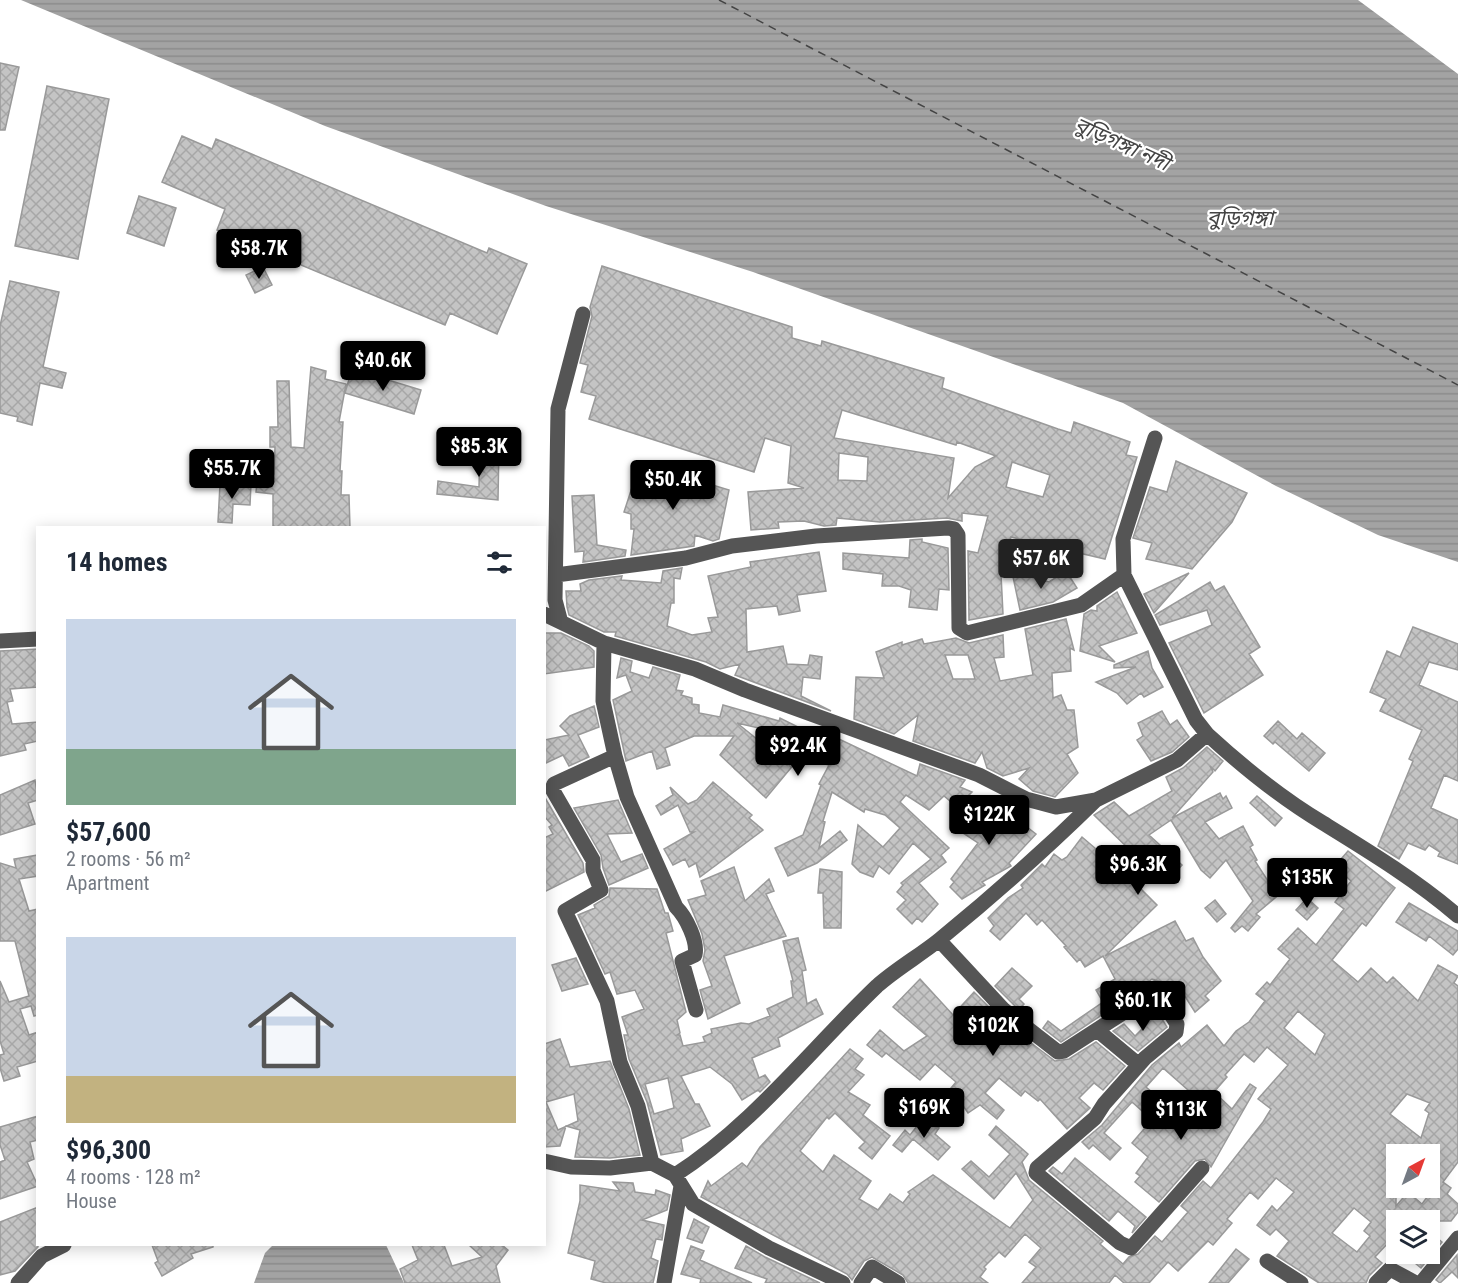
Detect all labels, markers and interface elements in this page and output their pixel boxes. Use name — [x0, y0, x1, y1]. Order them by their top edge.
water label: বুড়িগঙ্গা নদী — [1071, 112, 1178, 177]
water label: বুড়িগঙ্গা — [1207, 206, 1278, 230]
pin: $58.7K — [210, 229, 308, 280]
text: $58.7K — [230, 236, 288, 260]
pin: $40.6K — [334, 341, 432, 392]
text: $40.6K — [354, 348, 412, 372]
pin: $85.3K — [430, 427, 528, 478]
text: $85.3K — [450, 434, 508, 458]
pin: $55.7K — [183, 449, 281, 500]
text: $55.7K — [203, 456, 261, 480]
pin: $50.4K — [624, 460, 722, 511]
text: $50.4K — [644, 467, 702, 491]
pin: $57.6K — [992, 539, 1090, 590]
icon: filters — [483, 546, 516, 579]
text: $57.6K — [1012, 546, 1070, 570]
text: 14 homes — [66, 547, 168, 577]
icon: home — [237, 658, 345, 766]
pin: $92.4K — [749, 726, 847, 777]
text: $92.4K — [769, 733, 827, 757]
pin: $122K — [947, 795, 1031, 846]
text: $122K — [963, 802, 1015, 826]
text: $57,600 — [66, 817, 151, 847]
pin: $96.3K — [1089, 845, 1187, 896]
text: 2 rooms · 56 m² — [66, 847, 191, 871]
text: $96.3K — [1109, 852, 1167, 876]
pin: $135K — [1265, 858, 1349, 909]
text: $135K — [1281, 865, 1333, 889]
text: Apartment — [66, 871, 150, 895]
icon: home — [237, 976, 345, 1084]
pin: $60.1K — [1094, 981, 1192, 1032]
text: $60.1K — [1114, 988, 1172, 1012]
pin: $102K — [951, 1006, 1035, 1057]
text: $102K — [967, 1013, 1019, 1037]
pin: $169K — [882, 1088, 966, 1139]
pin: $113K — [1139, 1090, 1223, 1141]
text: $169K — [898, 1095, 950, 1119]
text: $113K — [1155, 1097, 1207, 1121]
text: $96,300 — [66, 1135, 151, 1165]
north arrow — [1386, 1144, 1440, 1198]
map controls — [1386, 1144, 1440, 1264]
text: 4 rooms · 128 m² — [66, 1165, 201, 1189]
text: House — [66, 1189, 117, 1213]
button: layers — [1386, 1210, 1440, 1264]

